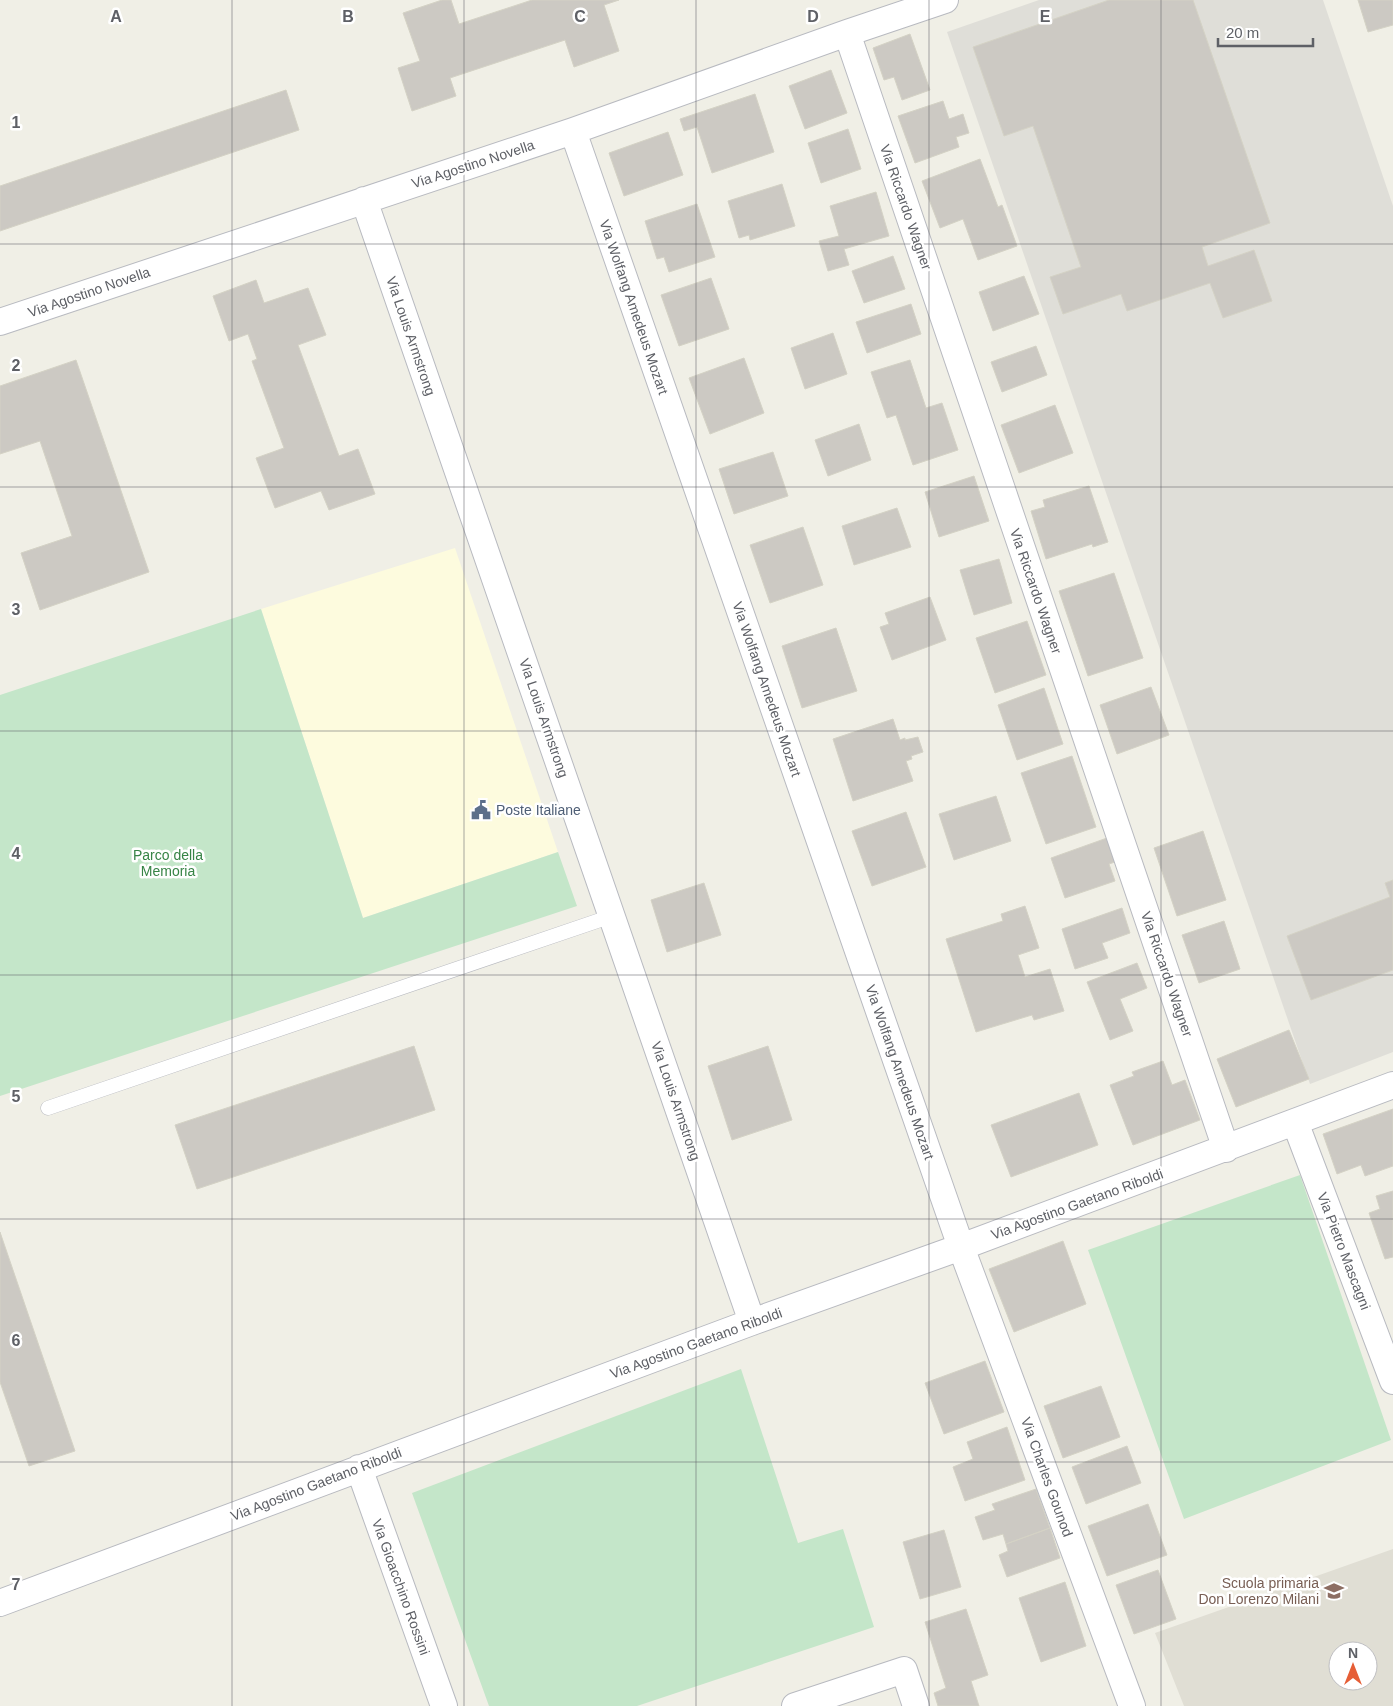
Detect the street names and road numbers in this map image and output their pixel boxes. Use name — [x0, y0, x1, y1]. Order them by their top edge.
street label: Via Agostino Novella — [410, 137, 537, 191]
street label: Via Riccardo Wagner — [877, 142, 935, 272]
street label: Via Wolfang Amedeus Mozart — [596, 217, 672, 397]
street label: Via Agostino Novella — [26, 264, 152, 320]
street label: Via Louis Armstrong — [383, 274, 439, 398]
street label: Via Riccardo Wagner — [1007, 526, 1065, 656]
street label: Via Wolfang Amedeus Mozart — [729, 599, 805, 779]
street label: Via Louis Armstrong — [516, 656, 572, 780]
street label: Via Riccardo Wagner — [1138, 909, 1196, 1039]
street label: Via Wolfang Amedeus Mozart — [862, 982, 938, 1162]
street label: Via Louis Armstrong — [648, 1039, 704, 1163]
street label: Via Agostino Gaetano Riboldi — [989, 1165, 1165, 1243]
street label: Via Pietro Mascagni — [1314, 1190, 1374, 1312]
street label: Via Agostino Gaetano Riboldi — [608, 1304, 784, 1382]
street label: Via Charles Gounod — [1018, 1415, 1076, 1539]
street label: Via Agostino Gaetano Riboldi — [228, 1444, 404, 1524]
street label: Via Gioacchino Rossini — [369, 1517, 433, 1657]

